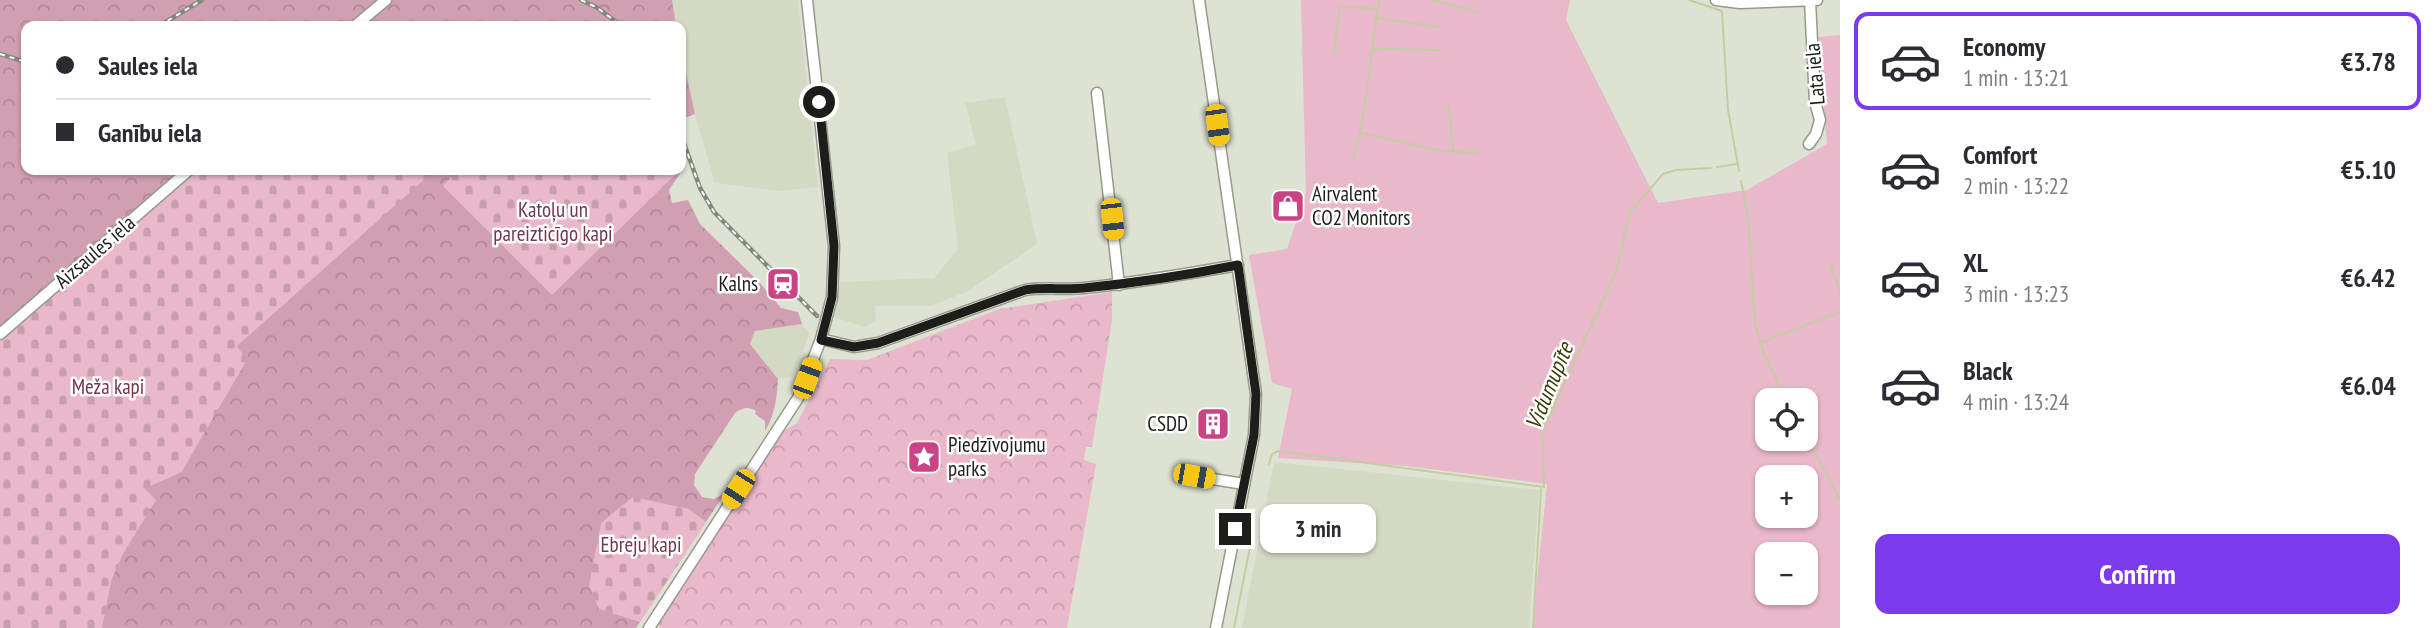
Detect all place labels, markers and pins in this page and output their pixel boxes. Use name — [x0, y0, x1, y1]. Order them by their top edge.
place label: Airvalent CO2 Monitors — [1312, 180, 1410, 231]
shop icon: Airvalent CO2 Monitors — [1269, 187, 1307, 225]
station icon: Kalns — [764, 265, 802, 303]
place label: Kalns — [718, 270, 758, 297]
building icon: CSDD — [1194, 405, 1232, 443]
place label: CSDD — [1147, 410, 1188, 437]
place label: Piedzīvojumu parks — [948, 431, 1046, 482]
place icon: Piedzīvojumu parks — [905, 438, 943, 476]

